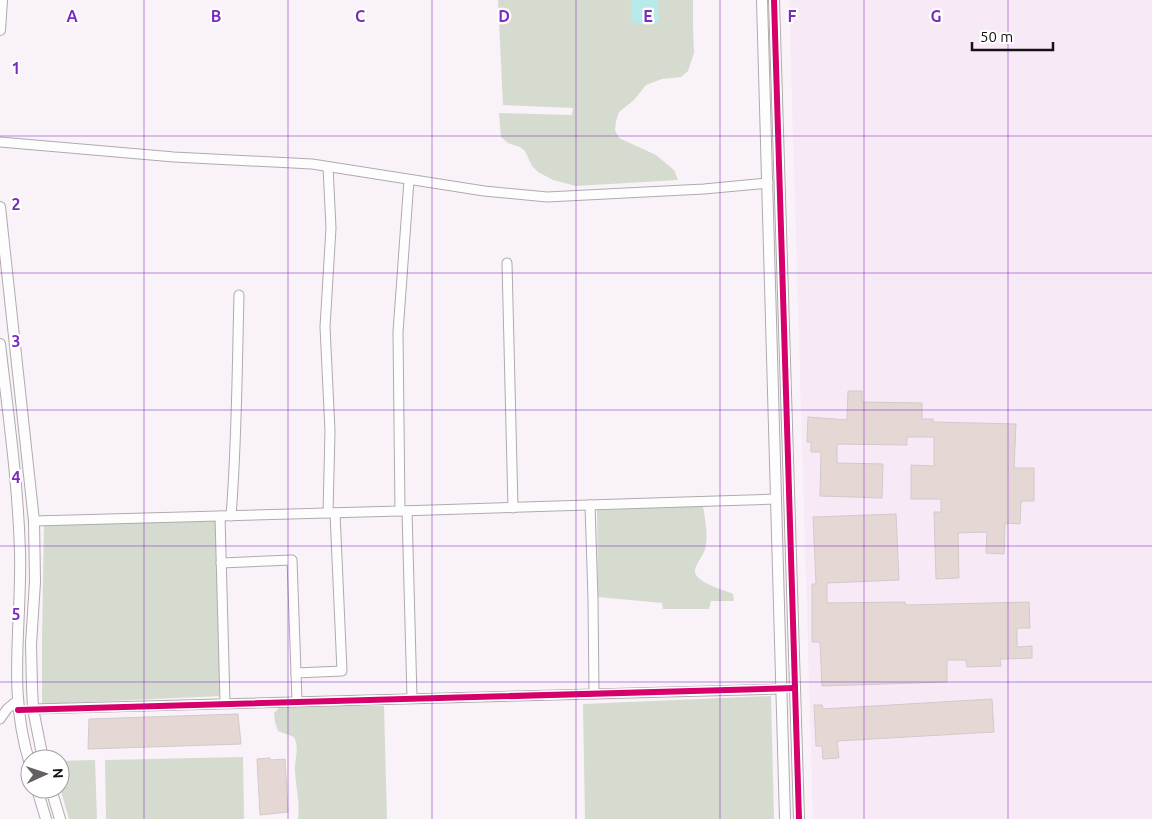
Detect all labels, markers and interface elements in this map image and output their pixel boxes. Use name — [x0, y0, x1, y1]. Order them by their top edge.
text: A — [66, 7, 78, 25]
text: B — [211, 7, 221, 25]
text: C — [355, 7, 365, 25]
text: D — [498, 7, 510, 25]
text: E — [643, 7, 653, 25]
text: F — [788, 7, 797, 25]
text: G — [930, 7, 942, 25]
scale bar — [972, 20, 1053, 52]
text: 50 m — [980, 28, 1013, 45]
text: 1 — [11, 59, 21, 77]
text: 2 — [11, 195, 21, 213]
text: 3 — [11, 332, 21, 350]
text: 4 — [11, 468, 21, 486]
text: 5 — [11, 605, 21, 623]
north arrow — [20, 749, 70, 799]
text: N — [50, 768, 66, 779]

